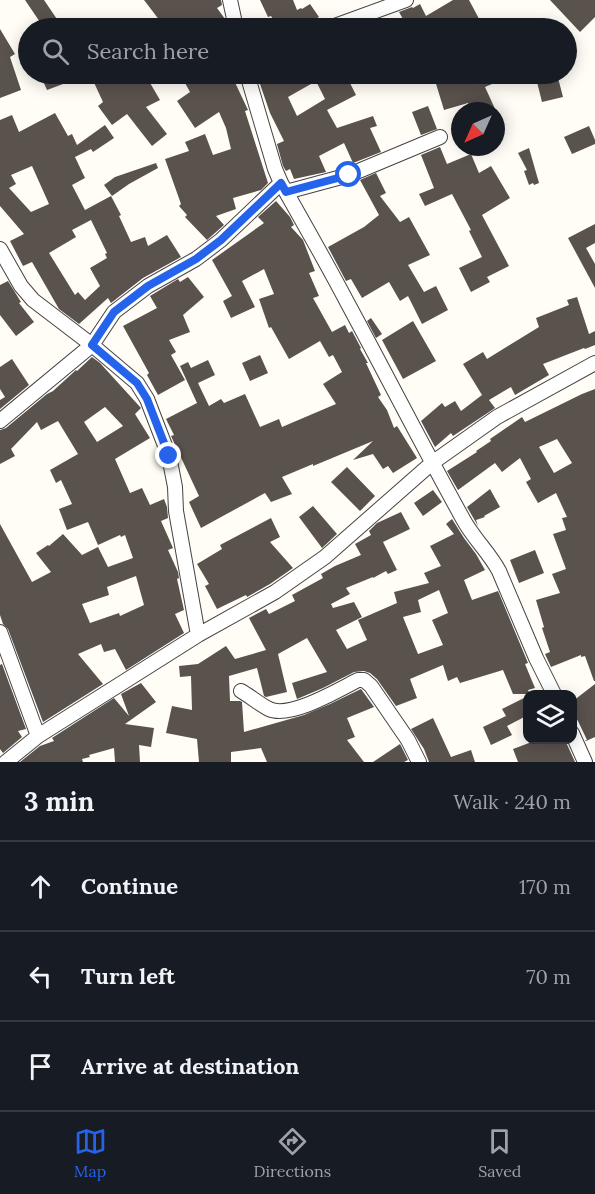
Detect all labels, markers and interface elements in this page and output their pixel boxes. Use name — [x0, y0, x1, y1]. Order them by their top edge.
search box — [18, 18, 577, 84]
icon: search — [39, 35, 72, 68]
text: Search here — [87, 37, 209, 65]
north arrow — [451, 102, 505, 156]
route start — [335, 161, 361, 187]
route end — [155, 442, 181, 468]
map controls — [523, 690, 577, 744]
button: layers — [523, 690, 577, 744]
text: 3 min — [24, 785, 94, 818]
text: Walk · 240 m — [453, 789, 571, 814]
icon: ahead — [24, 870, 57, 903]
text: Continue — [81, 872, 178, 900]
text: 170 m — [519, 874, 571, 899]
icon: left — [24, 960, 57, 993]
text: Turn left — [81, 962, 175, 990]
text: 70 m — [526, 964, 571, 989]
icon: arrive — [24, 1050, 57, 1083]
text: Arrive at destination — [81, 1052, 299, 1080]
tab: Map — [74, 1125, 107, 1181]
tab: Directions — [254, 1125, 331, 1181]
tab: Saved — [478, 1125, 521, 1181]

